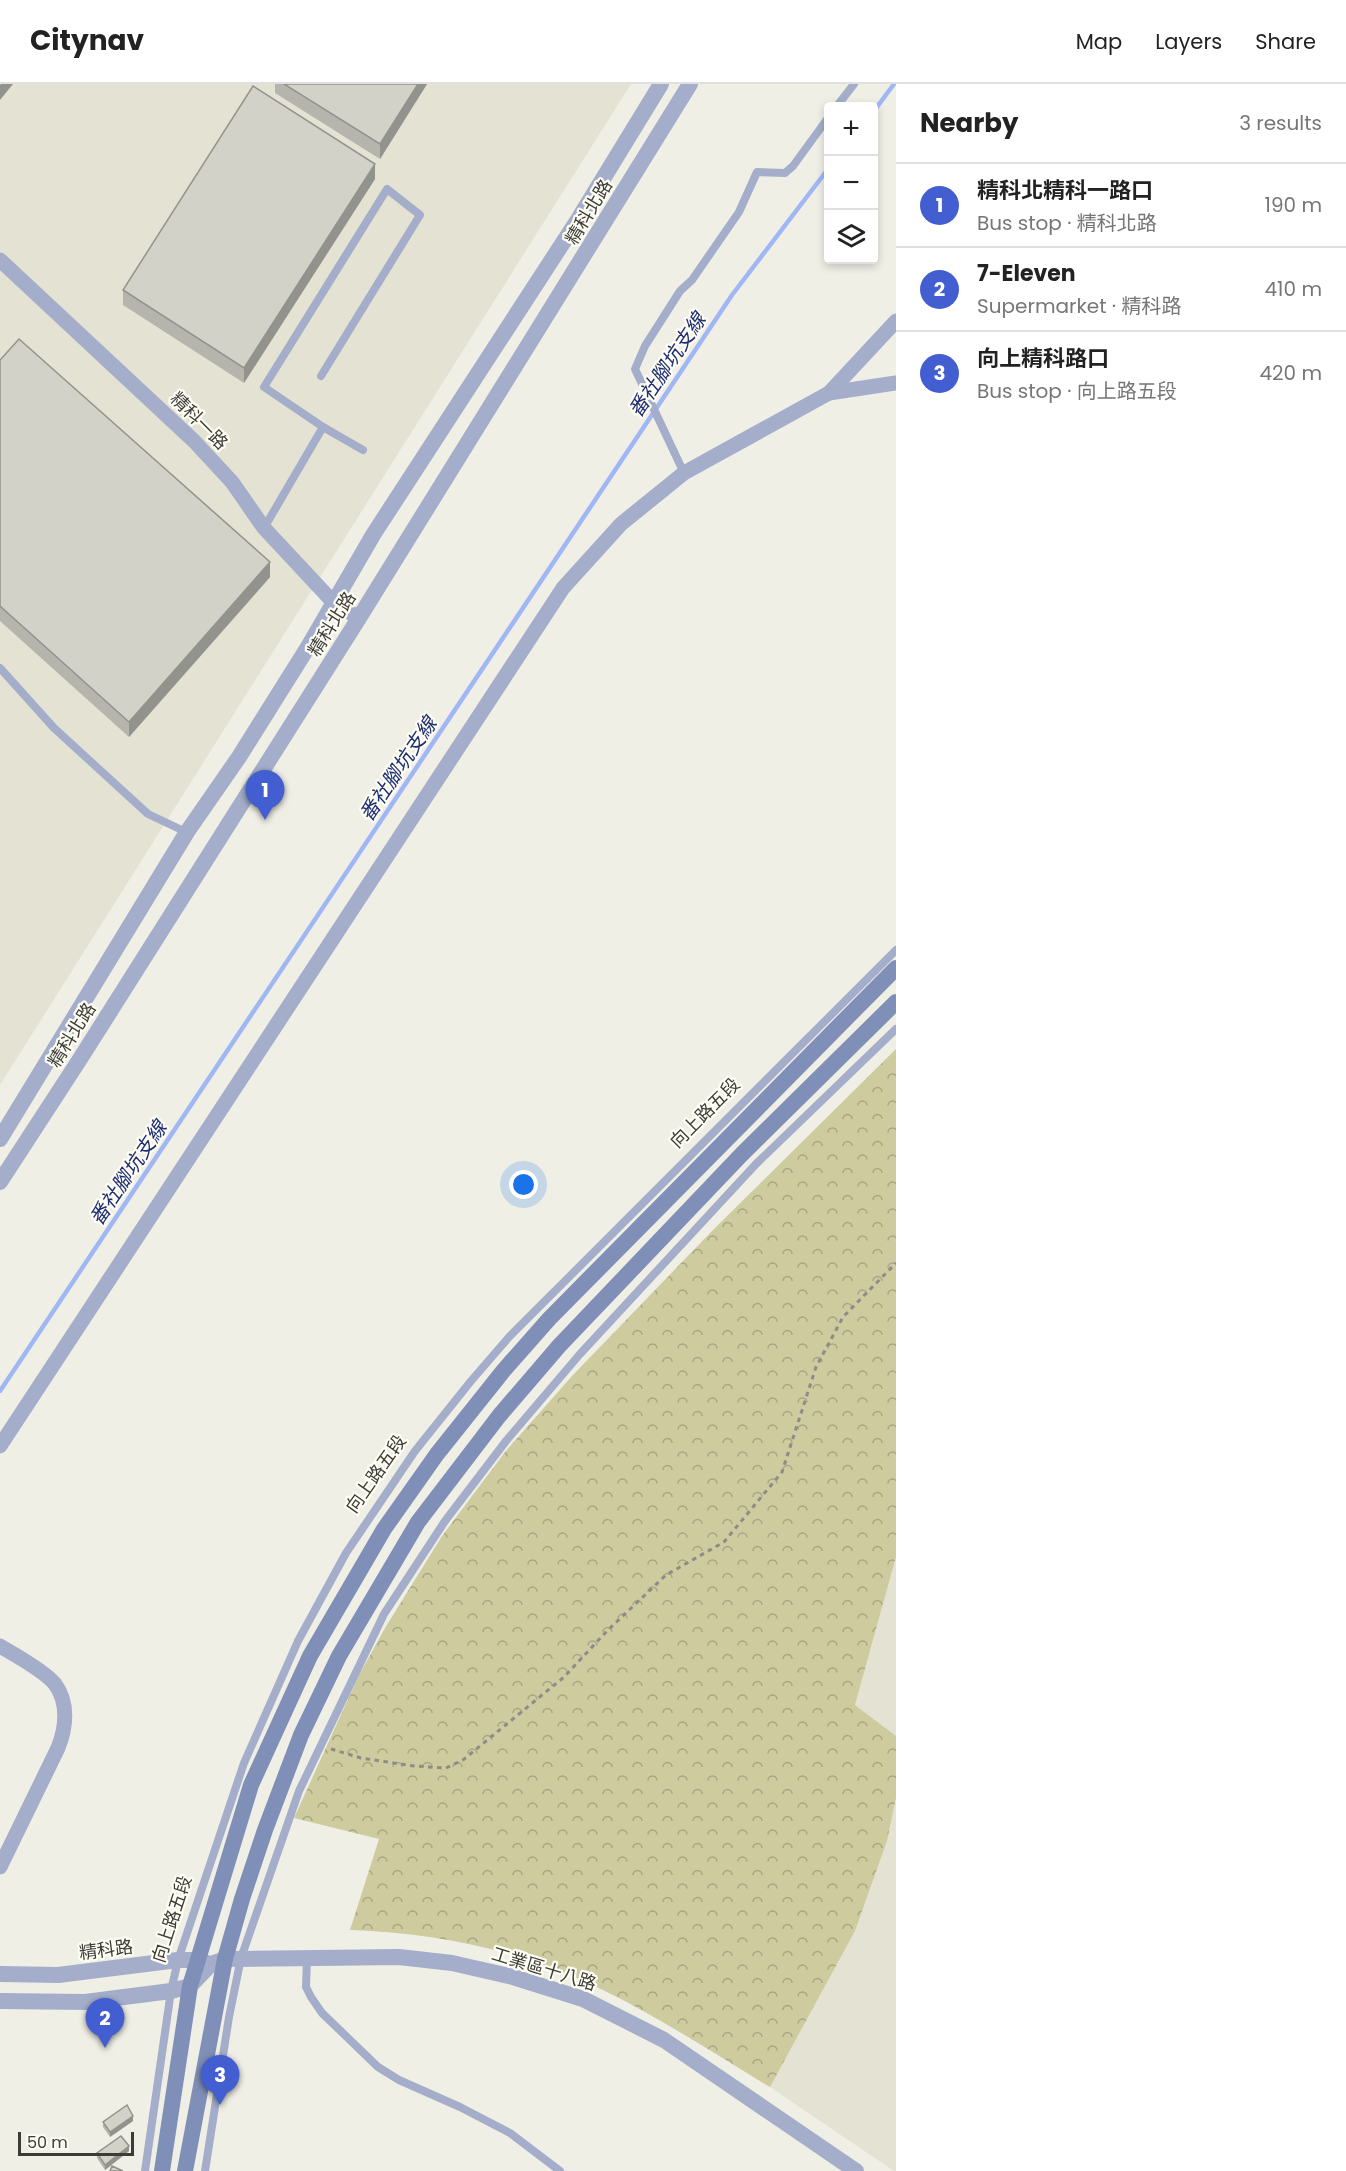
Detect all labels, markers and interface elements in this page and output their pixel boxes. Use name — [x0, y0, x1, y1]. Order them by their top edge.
text: Citynav — [30, 21, 144, 60]
text: Map — [1076, 27, 1122, 56]
text: Layers — [1155, 27, 1222, 56]
text: Share — [1255, 27, 1316, 56]
map controls — [824, 102, 878, 264]
button: + — [824, 102, 878, 156]
text: Nearby — [920, 105, 1018, 141]
text: 3 results — [1239, 109, 1322, 137]
button: − — [824, 156, 878, 210]
street label: 精科北路 — [559, 174, 618, 249]
text: 精科北精科一路口 — [977, 175, 1153, 206]
text: 1 — [936, 191, 943, 219]
text: 190 m — [1265, 191, 1322, 219]
text: Bus stop · 精科北路 — [977, 209, 1157, 237]
button: layers — [824, 210, 878, 264]
text: 7-Eleven — [977, 258, 1076, 289]
text: 2 — [934, 275, 945, 303]
text: 410 m — [1265, 275, 1322, 303]
text: Supermarket · 精科路 — [977, 292, 1181, 320]
water label: 番社腳坑支線 — [622, 306, 713, 423]
text: 向上精科路口 — [977, 343, 1109, 374]
text: 3 — [933, 359, 946, 387]
text: 420 m — [1259, 359, 1322, 387]
text: Bus stop · 向上路五段 — [977, 377, 1177, 405]
street label: 精科一路 — [165, 386, 234, 455]
street label: 精科北路 — [302, 587, 361, 661]
water label: 番社腳坑支線 — [353, 710, 444, 827]
pin: 1 — [246, 770, 284, 820]
street label: 精科北路 — [42, 998, 101, 1072]
street label: 向上路五段 — [664, 1072, 745, 1153]
water label: 番社腳坑支線 — [83, 1114, 174, 1231]
your location — [509, 1170, 538, 1199]
street label: 向上路五段 — [340, 1430, 412, 1518]
street label: 向上路五段 — [146, 1872, 197, 1966]
street label: 精科路 — [78, 1934, 134, 1965]
street label: 工業區十八路 — [489, 1941, 599, 1996]
pin: 2 — [86, 1998, 124, 2048]
pin: 3 — [200, 2056, 240, 2105]
scale bar — [18, 2129, 134, 2156]
text: 50 m — [27, 2131, 68, 2154]

